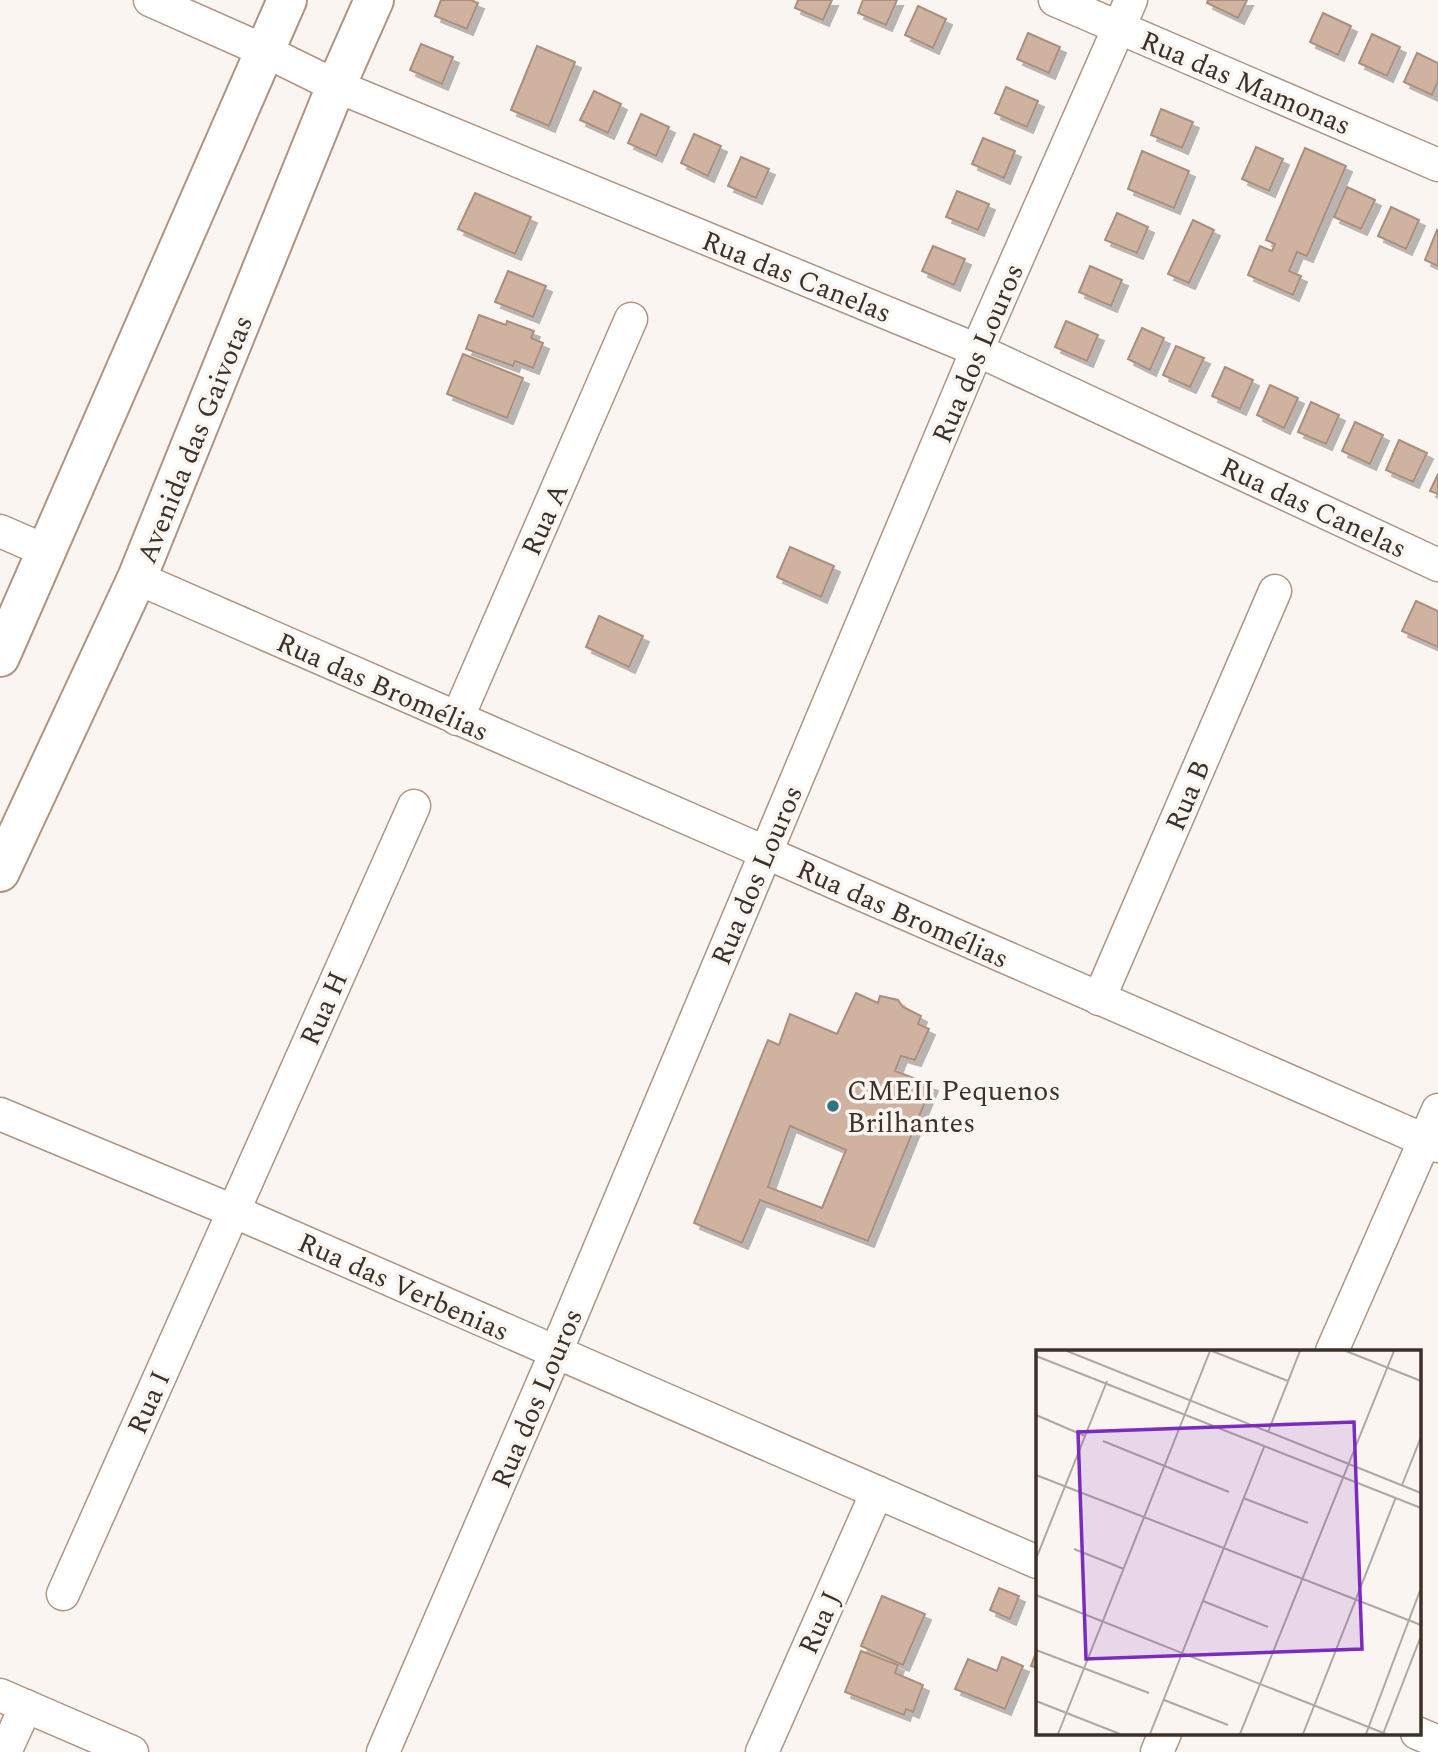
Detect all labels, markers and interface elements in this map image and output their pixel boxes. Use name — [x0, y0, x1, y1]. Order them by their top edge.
street label: Rua das Mamonas — [1133, 20, 1357, 147]
street label: Rua das Canelas — [695, 220, 898, 335]
street label: Rua dos Louros — [921, 257, 1036, 450]
street label: Avenida das Gaivotas — [126, 309, 265, 570]
street label: Rua das Canelas — [1213, 446, 1414, 570]
street label: Rua A — [510, 476, 580, 563]
street label: Rua das Bromélias — [269, 621, 495, 753]
street label: Rua B — [1154, 753, 1223, 838]
street label: Rua dos Louros — [700, 779, 815, 972]
street label: Rua das Bromélias — [789, 848, 1015, 980]
street label: Rua H — [289, 964, 360, 1053]
place label: CMEII Pequenos Brilhantes — [847, 1070, 1061, 1145]
marker: CMEII Pequenos Brilhantes — [825, 1098, 841, 1114]
street label: Rua das Verbenias — [291, 1221, 516, 1353]
street label: Rua dos Louros — [480, 1302, 595, 1495]
inset map — [1036, 1350, 1420, 1734]
street label: Rua I — [116, 1364, 182, 1441]
street label: Rua J — [787, 1584, 853, 1661]

